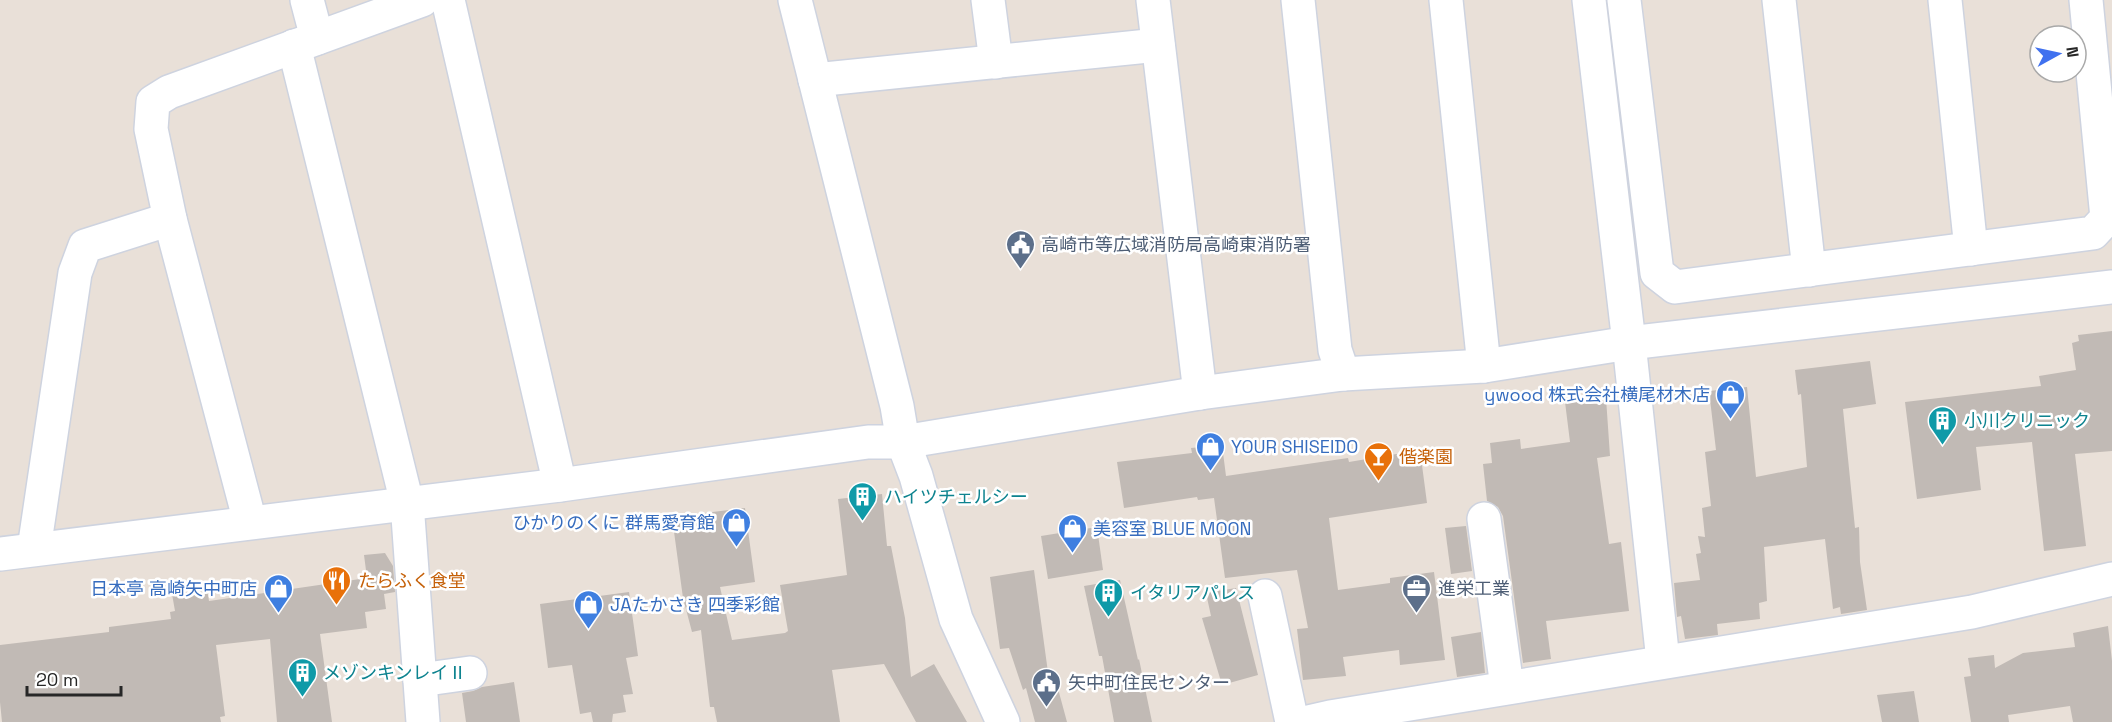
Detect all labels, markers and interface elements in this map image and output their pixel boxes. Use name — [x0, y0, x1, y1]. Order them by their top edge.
north arrow — [2028, 24, 2088, 84]
text: N — [2061, 45, 2084, 59]
public building icon: 高崎市等広域消防局高崎東消防署 — [1004, 228, 1036, 270]
place label: 高崎市等広域消防局高崎東消防署 — [1041, 233, 1311, 256]
shop icon: ywood 株式会社横尾材木店 — [1715, 378, 1747, 420]
place label: ywood 株式会社横尾材木店 — [1484, 383, 1710, 406]
building icon: 小川クリニック — [1927, 404, 1959, 446]
place label: 小川クリニック — [1964, 409, 2090, 432]
shop icon: YOUR SHISEIDO — [1194, 430, 1226, 472]
place label: YOUR SHISEIDO — [1231, 435, 1358, 458]
bar icon: 偕楽園 — [1362, 440, 1394, 482]
place label: 偕楽園 — [1399, 445, 1453, 468]
building icon: ハイツチェルシー — [847, 480, 879, 522]
place label: ハイツチェルシー — [884, 485, 1028, 508]
shop icon: ひかりのくに 群馬愛育館 — [720, 506, 752, 548]
place label: ひかりのくに 群馬愛育館 — [512, 511, 715, 534]
shop icon: 美容室 BLUE MOON — [1056, 512, 1088, 554]
place label: 美容室 BLUE MOON — [1093, 517, 1251, 540]
restaurant icon: たらふく食堂 — [321, 564, 353, 606]
place label: たらふく食堂 — [358, 569, 466, 592]
shop icon: 日本亭 高崎矢中町店 — [262, 572, 294, 614]
office icon: 進栄工業 — [1401, 572, 1433, 614]
building icon: イタリアパレス — [1093, 576, 1125, 618]
place label: 日本亭 高崎矢中町店 — [90, 577, 257, 600]
place label: 進栄工業 — [1438, 577, 1510, 600]
place label: イタリアパレス — [1130, 581, 1255, 604]
shop icon: JAたかさき 四季彩館 — [573, 588, 605, 630]
place label: JAたかさき 四季彩館 — [610, 593, 780, 616]
building icon: メゾンキンレイⅡ — [286, 656, 318, 698]
scale bar — [27, 659, 122, 697]
place label: メゾンキンレイⅡ — [323, 661, 466, 684]
public building icon: 矢中町住民センター — [1031, 666, 1063, 708]
text: 20 m — [36, 668, 79, 691]
place label: 矢中町住民センター — [1068, 671, 1230, 694]

